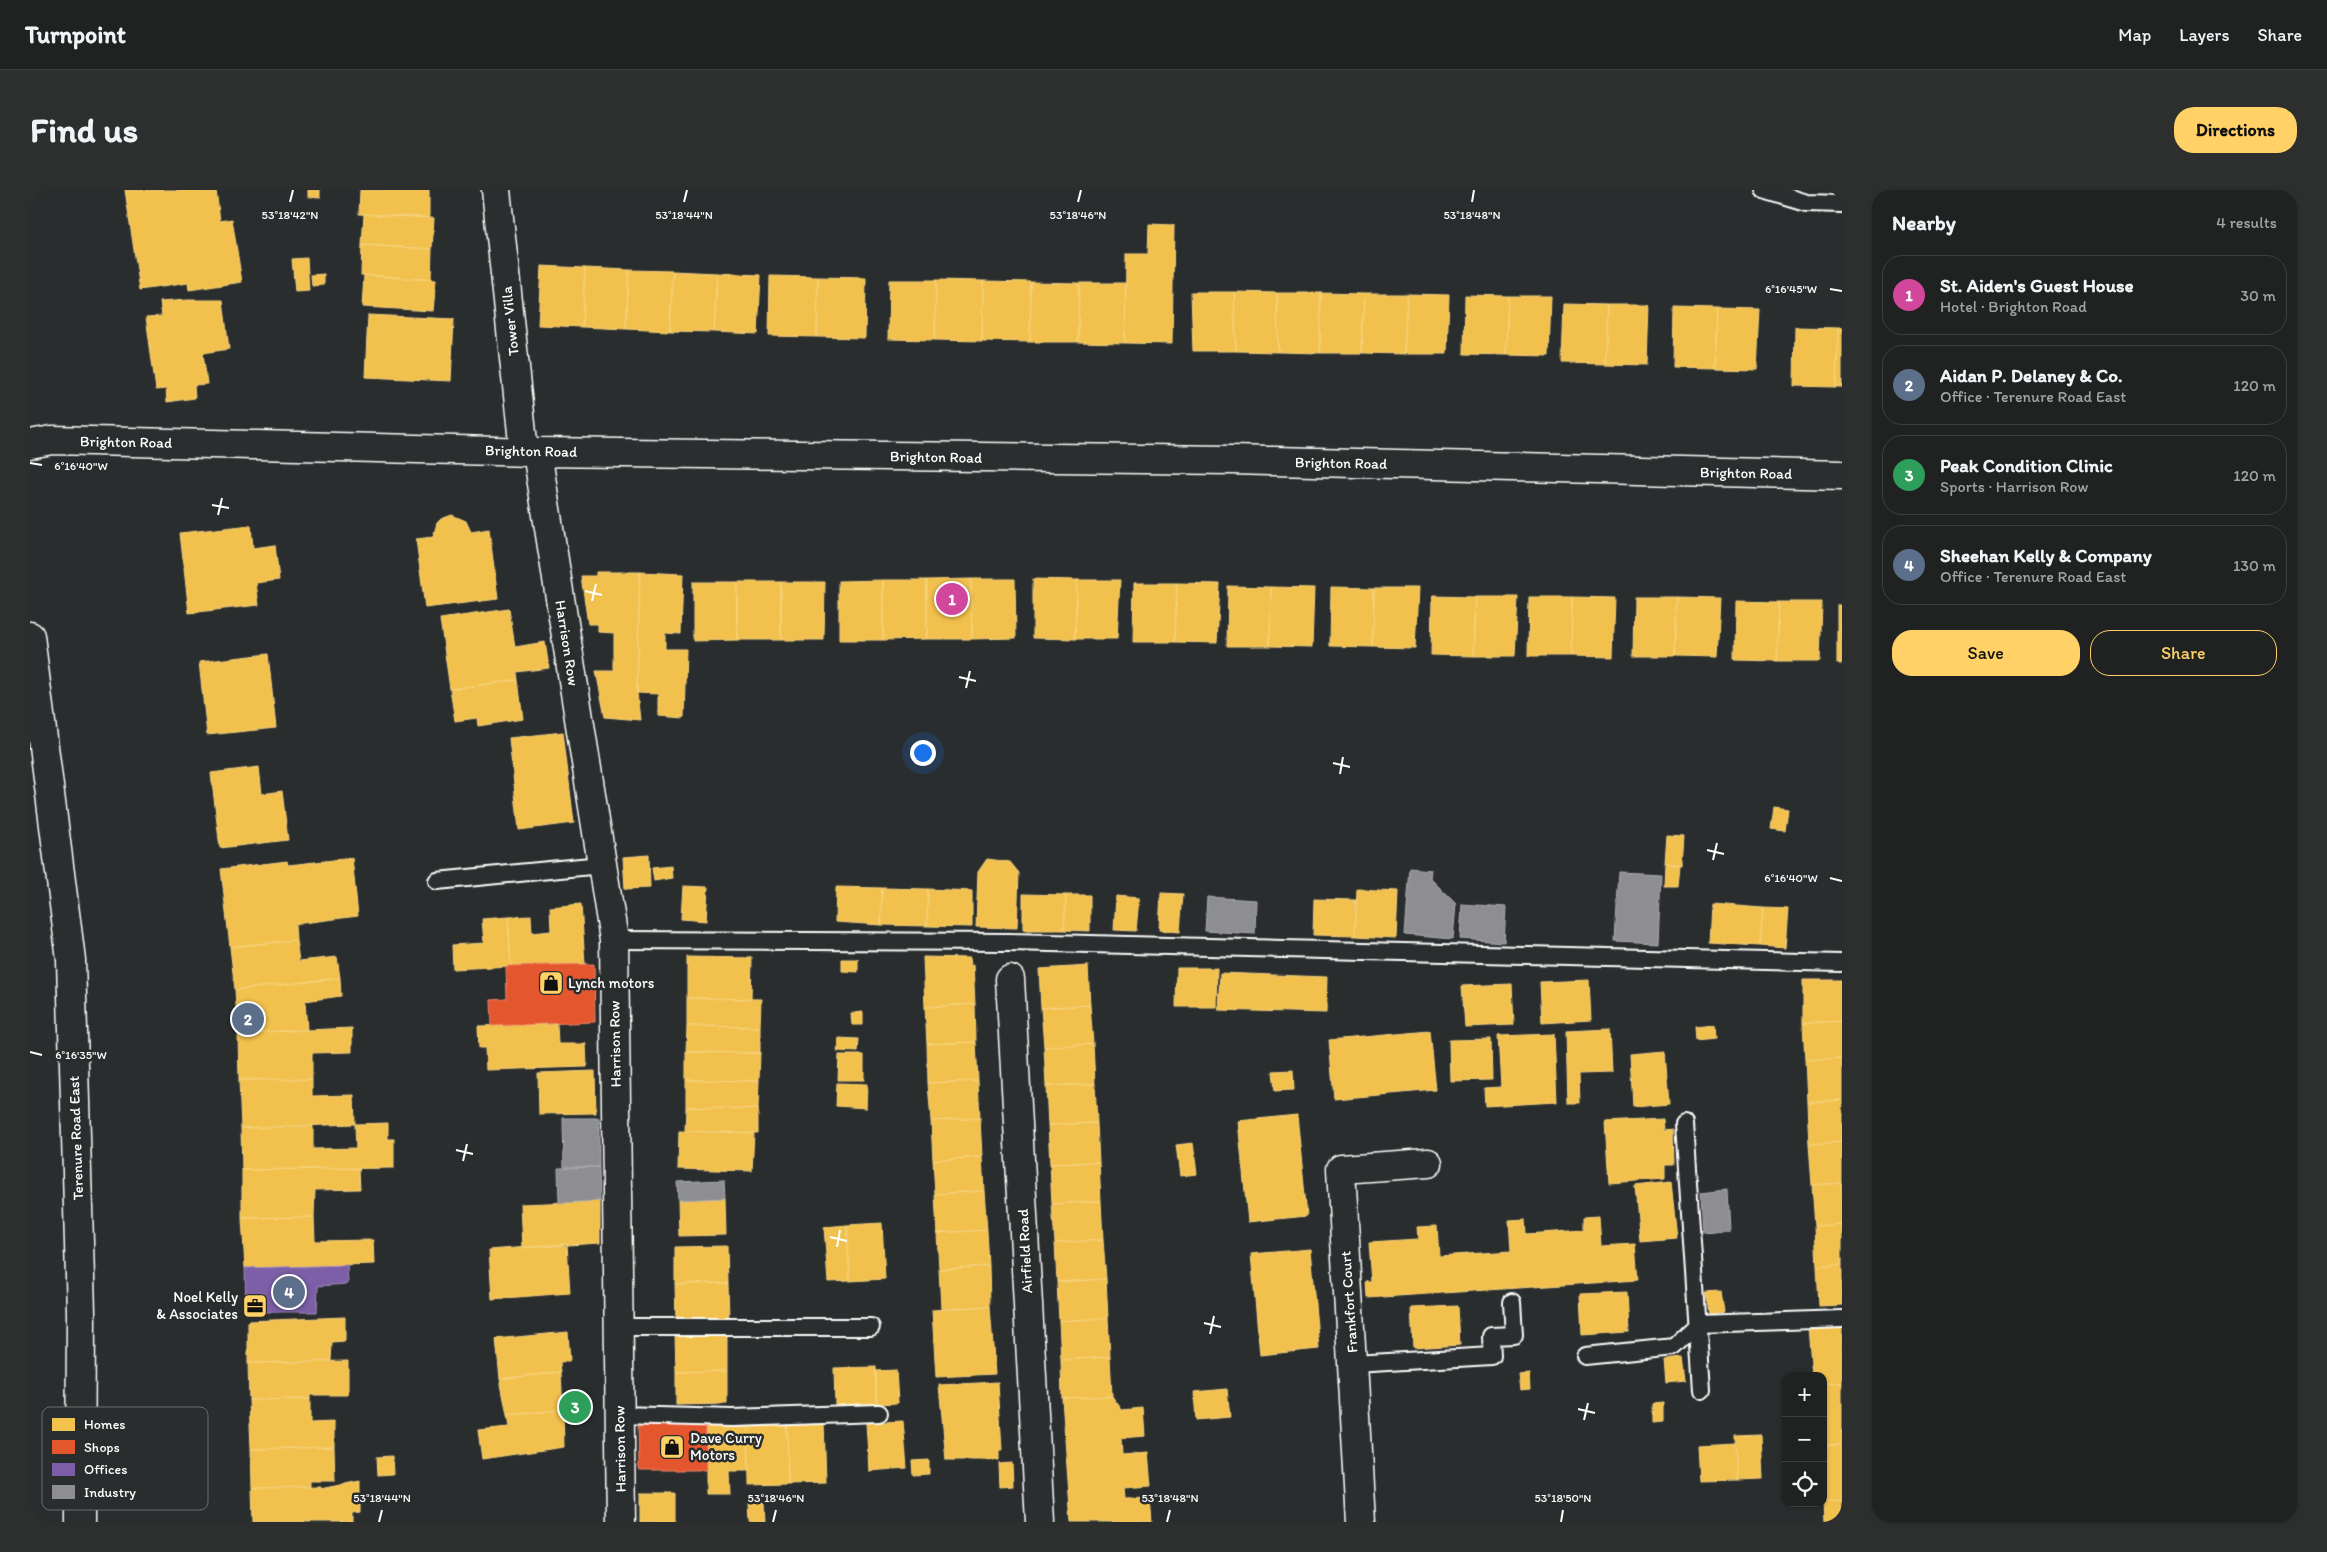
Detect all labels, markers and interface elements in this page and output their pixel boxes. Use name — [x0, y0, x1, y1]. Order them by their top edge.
text: Turnpoint — [25, 20, 126, 49]
text: Map — [2118, 24, 2151, 46]
text: Layers — [2179, 24, 2229, 46]
text: Share — [2257, 24, 2302, 46]
button: Directions — [2174, 107, 2297, 153]
text: Find us — [30, 109, 138, 151]
text: 53°18'42"N — [262, 208, 318, 222]
text: 53°18'44"N — [655, 208, 713, 222]
text: 53°18'46"N — [1050, 208, 1106, 222]
text: 53°18'48"N — [1443, 208, 1501, 222]
text: Nearby — [1892, 210, 1956, 235]
text: 4 results — [2216, 213, 2277, 232]
text: St. Aiden's Guest House — [1940, 274, 2134, 297]
text: 6°16'45"W — [1765, 282, 1817, 296]
street label: Tower Villa — [497, 285, 523, 357]
text: 1 — [1905, 286, 1913, 305]
text: 30 m — [2240, 286, 2276, 305]
text: Hotel · Brighton Road — [1940, 297, 2087, 316]
text: Aidan P. Delaney & Co. — [1940, 364, 2123, 387]
text: 2 — [1905, 376, 1913, 395]
text: 120 m — [2233, 376, 2276, 395]
text: Office · Terenure Road East — [1940, 387, 2126, 406]
street label: Brighton Road — [80, 432, 172, 452]
street label: Brighton Road — [485, 441, 577, 461]
street label: Brighton Road — [890, 447, 982, 467]
street label: Brighton Road — [1295, 453, 1387, 473]
text: Peak Condition Clinic — [1940, 454, 2113, 477]
text: 6°16'40"W — [54, 459, 108, 473]
street label: Brighton Road — [1700, 463, 1792, 483]
text: 3 — [1905, 466, 1913, 485]
text: 120 m — [2233, 466, 2276, 485]
text: Sports · Harrison Row — [1940, 477, 2088, 496]
text: Sheehan Kelly & Company — [1940, 544, 2152, 567]
text: 4 — [1904, 556, 1914, 575]
text: 130 m — [2233, 556, 2276, 575]
text: Office · Terenure Road East — [1940, 567, 2126, 586]
pin: 1 — [936, 580, 968, 618]
street label: Harrison Row — [551, 599, 583, 687]
button: Save — [1892, 630, 2080, 676]
button: Share — [2090, 630, 2277, 676]
your location — [910, 740, 936, 766]
text: 6°16'40"W — [1764, 871, 1818, 885]
shop icon: Lynch motors — [538, 970, 564, 996]
place label: Lynch motors — [568, 974, 655, 992]
pin: 2 — [232, 1000, 264, 1038]
street label: Harrison Row — [605, 1000, 625, 1088]
text: 6°16'35"W — [55, 1048, 107, 1062]
street label: Terenure Road East — [65, 1075, 87, 1201]
street label: Airfield Road — [1014, 1208, 1036, 1294]
street label: Frankfort Court — [1336, 1250, 1362, 1354]
pin: 4 — [273, 1273, 305, 1311]
place label: Noel Kelly & Associates — [156, 1288, 238, 1323]
office icon: Noel Kelly & Associates — [242, 1293, 268, 1319]
map controls — [1782, 1372, 1827, 1507]
button: + — [1782, 1372, 1827, 1417]
pin: 3 — [559, 1388, 591, 1426]
street label: Harrison Row — [610, 1405, 630, 1493]
legend — [42, 1407, 208, 1510]
text: Homes — [84, 1416, 126, 1433]
button: − — [1782, 1417, 1827, 1462]
place label: Dave Curry Motors — [690, 1429, 762, 1464]
shop icon: Dave Curry Motors — [659, 1434, 685, 1460]
text: Shops — [84, 1439, 120, 1456]
text: Offices — [84, 1461, 127, 1478]
button: locate — [1782, 1462, 1827, 1507]
text: Industry — [84, 1484, 136, 1501]
text: 53°18'44"N — [353, 1491, 411, 1505]
text: 53°18'46"N — [748, 1491, 804, 1505]
text: 53°18'48"N — [1141, 1491, 1199, 1505]
text: 53°18'50"N — [1535, 1491, 1591, 1505]

